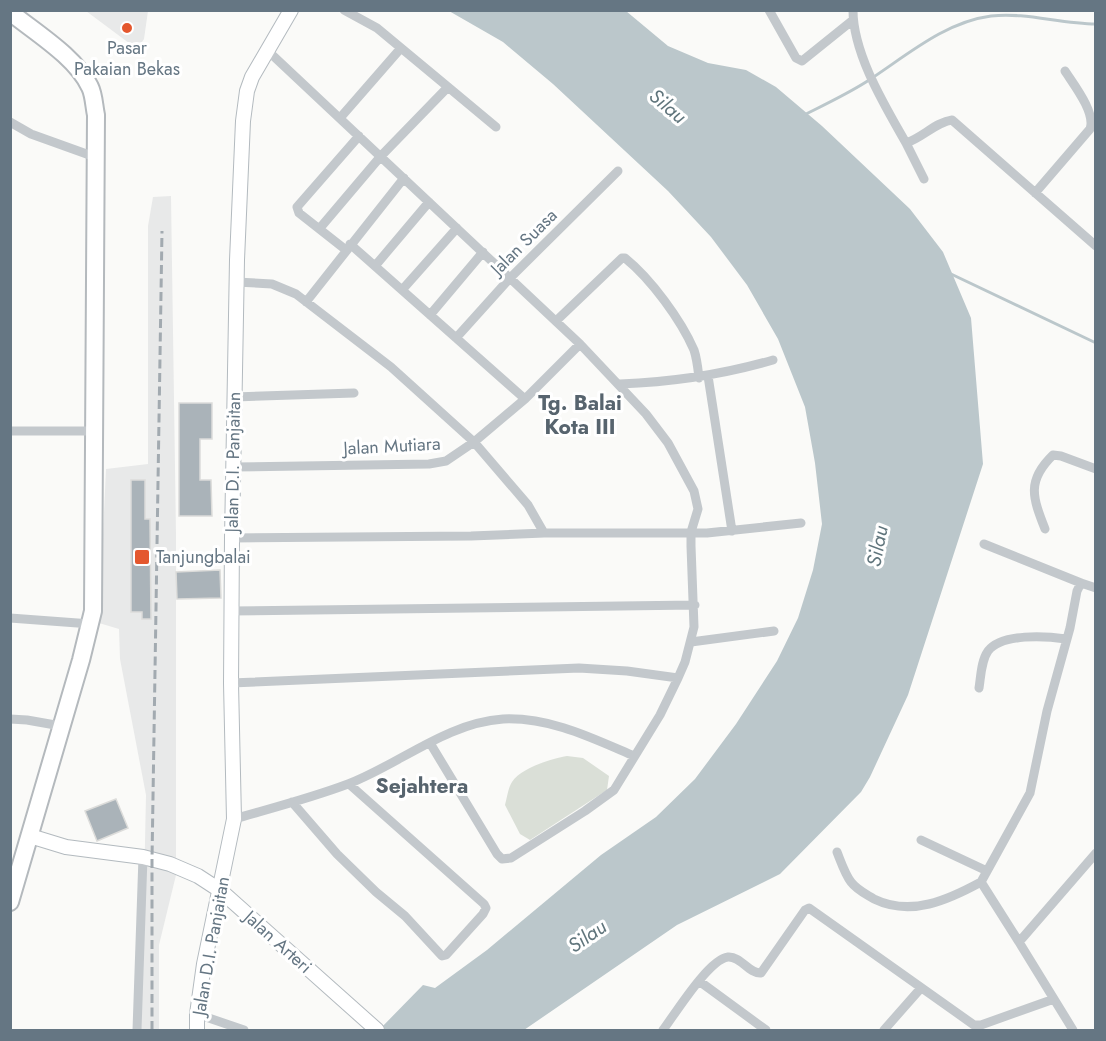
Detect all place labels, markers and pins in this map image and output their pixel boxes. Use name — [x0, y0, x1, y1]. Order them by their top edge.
marker: Pasar Pakaian Bekas — [120, 21, 134, 35]
place label: Pasar Pakaian Bekas — [74, 35, 180, 82]
place label: Tanjungbalai — [156, 544, 251, 570]
marker: Tanjungbalai — [133, 548, 151, 566]

